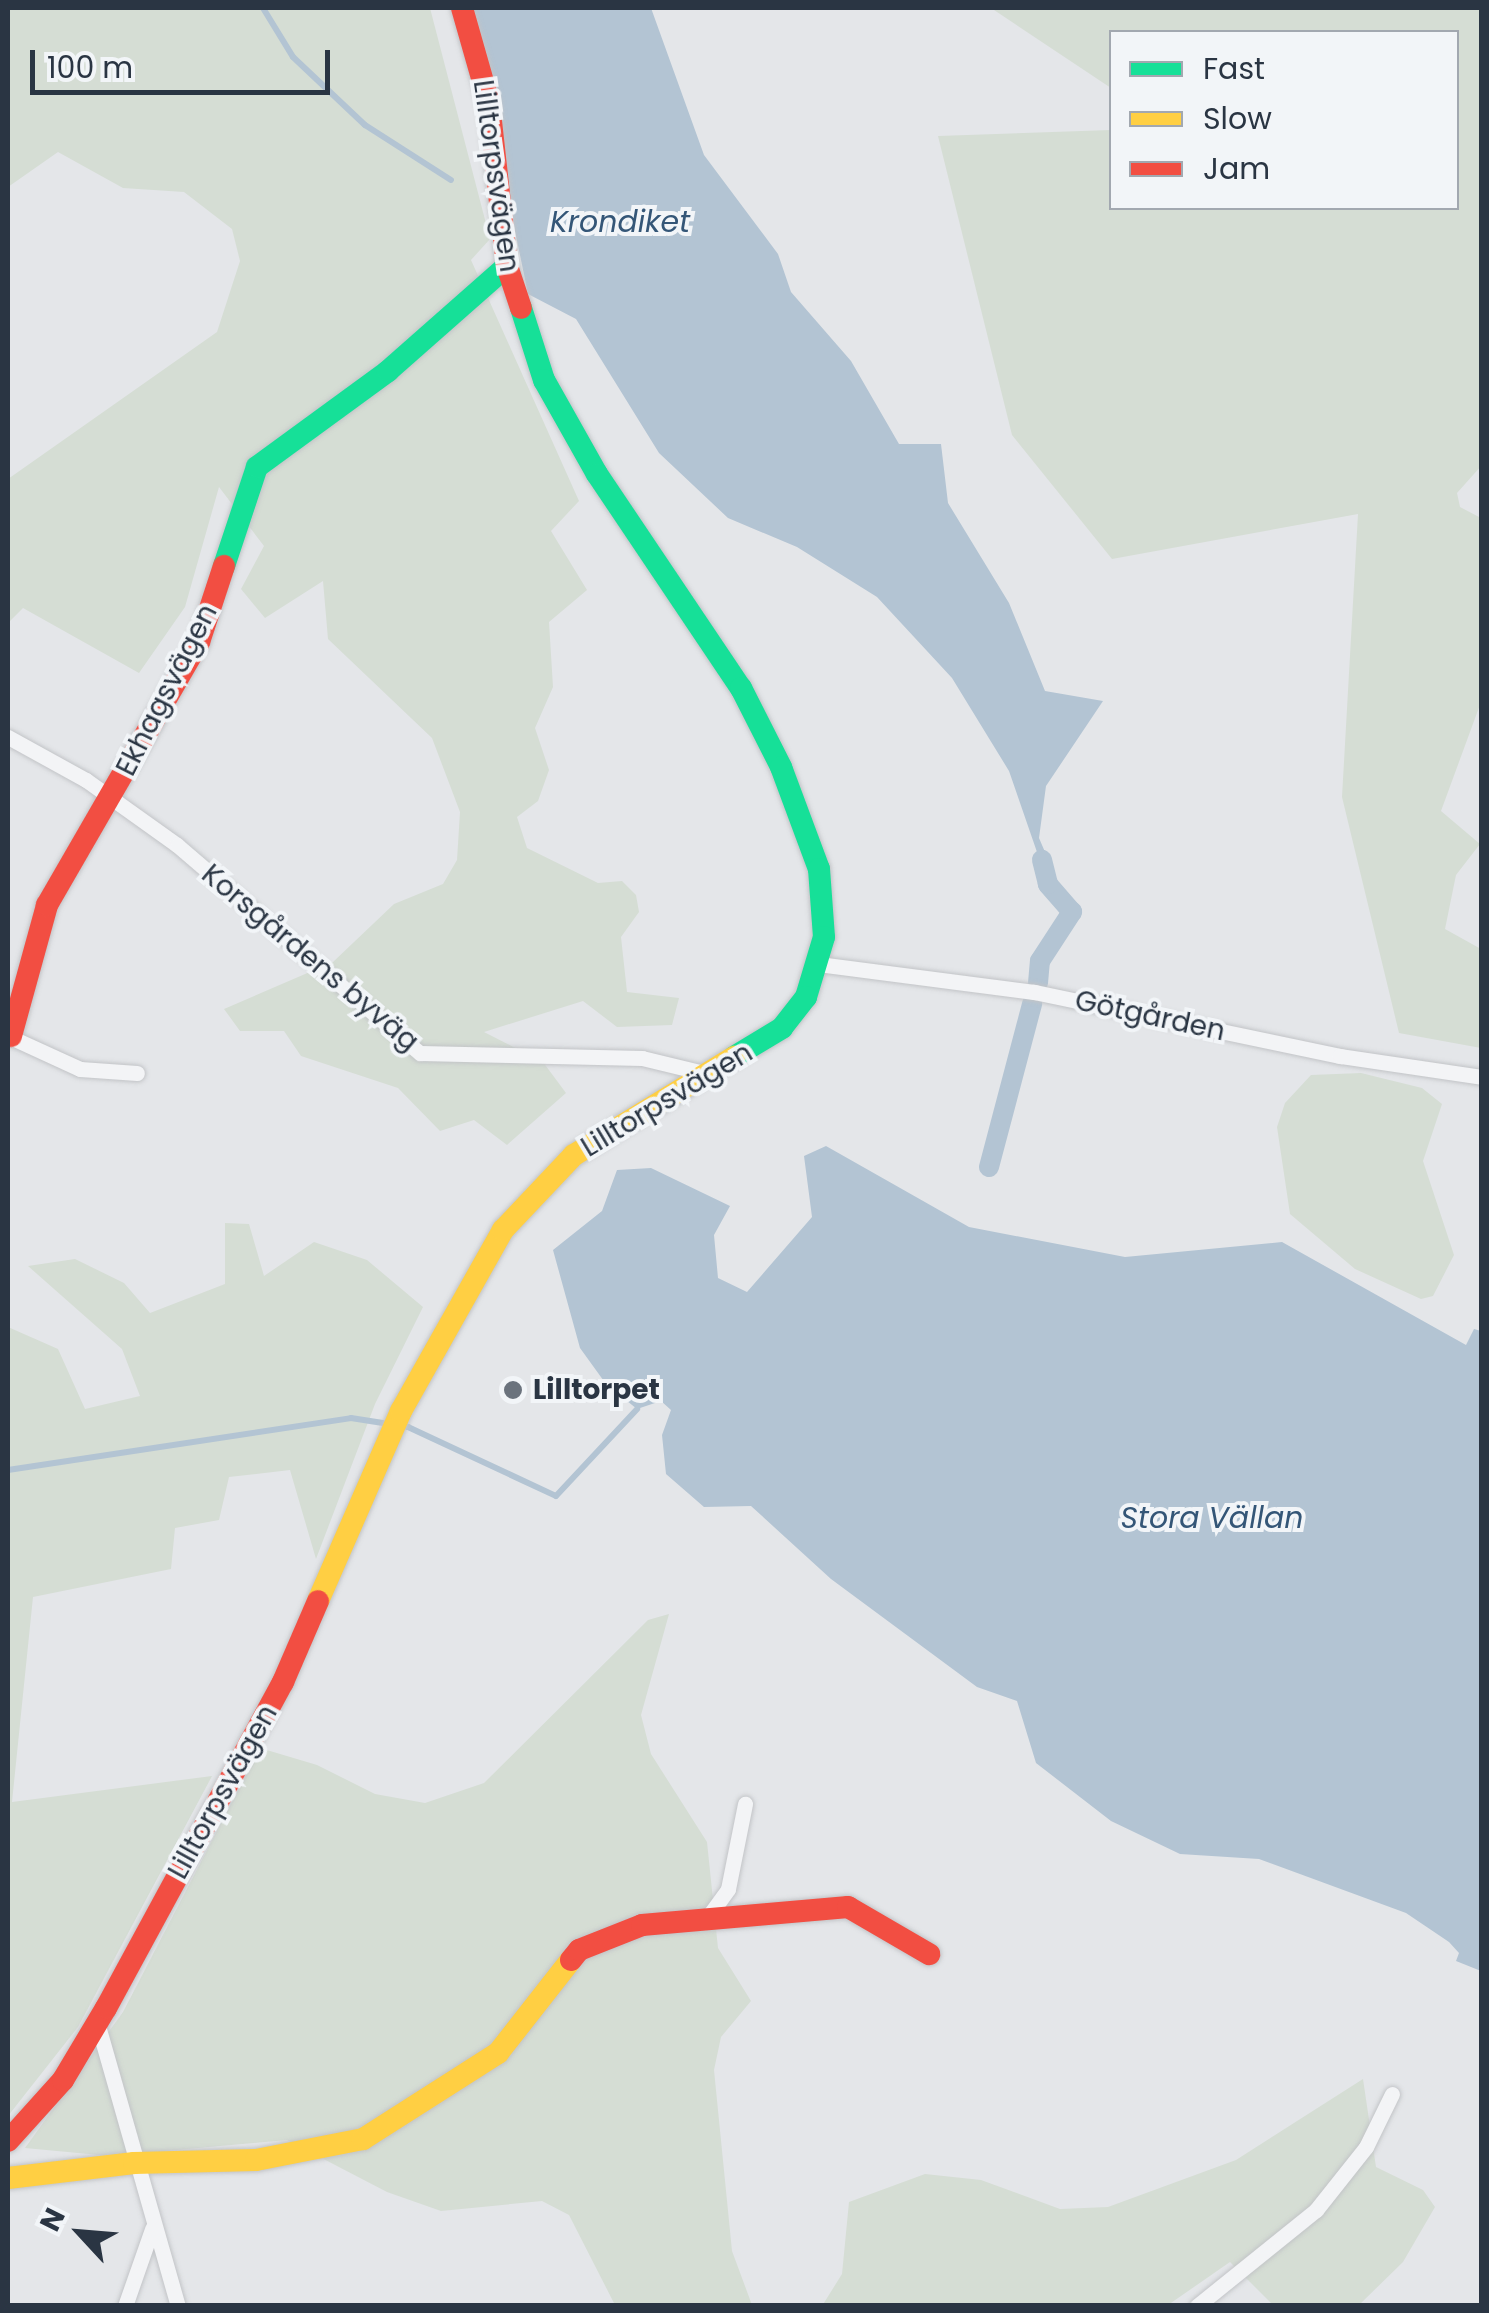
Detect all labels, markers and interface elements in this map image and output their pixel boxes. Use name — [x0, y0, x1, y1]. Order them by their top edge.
scale bar — [35, 30, 335, 92]
legend — [1109, 30, 1459, 210]
text: 100 m — [47, 46, 133, 89]
text: Fast — [1203, 47, 1265, 90]
street label: Lilltorpsvägen — [466, 78, 526, 274]
text: Slow — [1203, 97, 1272, 140]
text: Jam — [1203, 147, 1270, 190]
water label: Krondiket — [550, 204, 690, 240]
street label: Ekhagsvägen — [109, 599, 225, 781]
street label: Korsgårdens byväg — [195, 858, 425, 1058]
street label: Götgården — [1072, 984, 1228, 1048]
street label: Lilltorpsvägen — [575, 1036, 759, 1164]
place label: Lilltorpet — [533, 1373, 660, 1407]
marker: Lilltorpet — [502, 1379, 524, 1401]
water label: Stora Vällan — [1121, 1500, 1303, 1536]
street label: Lilltorpsvägen — [161, 1699, 285, 1885]
north arrow — [30, 2183, 130, 2283]
text: N — [30, 2202, 75, 2238]

